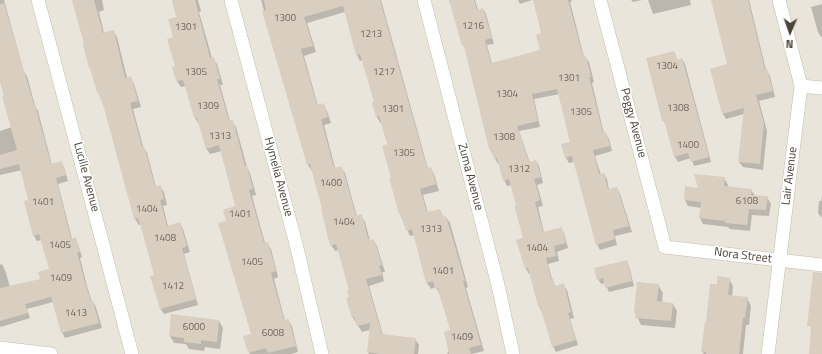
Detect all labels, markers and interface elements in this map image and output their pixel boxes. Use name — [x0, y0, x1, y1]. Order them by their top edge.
north arrow — [770, 12, 810, 52]
house number: 1300 — [274, 13, 296, 25]
house number: 1216 — [462, 21, 484, 33]
house number: 1301 — [175, 22, 197, 34]
house number: 1213 — [360, 29, 382, 41]
text: N — [785, 36, 794, 52]
house number: 1304 — [656, 61, 678, 73]
house number: 1305 — [185, 67, 207, 79]
house number: 1217 — [373, 67, 395, 79]
house number: 1301 — [558, 73, 580, 85]
street label: Peggy Avenue — [617, 87, 649, 159]
house number: 1304 — [496, 89, 518, 101]
house number: 1309 — [197, 101, 219, 113]
house number: 1308 — [667, 103, 689, 115]
house number: 1301 — [382, 104, 404, 116]
house number: 1305 — [570, 107, 592, 119]
house number: 1313 — [209, 131, 231, 143]
house number: 1308 — [493, 132, 515, 144]
street label: Hymelia Avenue — [260, 136, 296, 218]
house number: 1400 — [677, 140, 699, 152]
street label: Lucille Avenue — [70, 141, 102, 213]
street label: Zuma Avenue — [454, 142, 486, 212]
street label: Lair Avenue — [779, 146, 801, 206]
house number: 1305 — [393, 148, 415, 160]
house number: 1312 — [508, 164, 530, 176]
house number: 1400 — [320, 178, 342, 190]
house number: 6108 — [736, 196, 758, 208]
house number: 1401 — [32, 197, 54, 209]
house number: 1404 — [136, 204, 158, 216]
house number: 1401 — [229, 209, 251, 221]
house number: 1404 — [333, 217, 355, 229]
house number: 1313 — [420, 224, 442, 236]
house number: 1408 — [154, 233, 176, 245]
house number: 1405 — [49, 240, 71, 252]
house number: 1404 — [526, 243, 548, 255]
street label: Nora Street — [713, 245, 773, 267]
house number: 1405 — [241, 257, 263, 269]
house number: 1401 — [432, 266, 454, 278]
house number: 1409 — [50, 273, 72, 285]
house number: 1412 — [162, 281, 184, 293]
house number: 1413 — [65, 308, 87, 320]
house number: 6000 — [183, 322, 205, 334]
house number: 6008 — [262, 328, 284, 340]
house number: 1409 — [451, 332, 473, 344]

